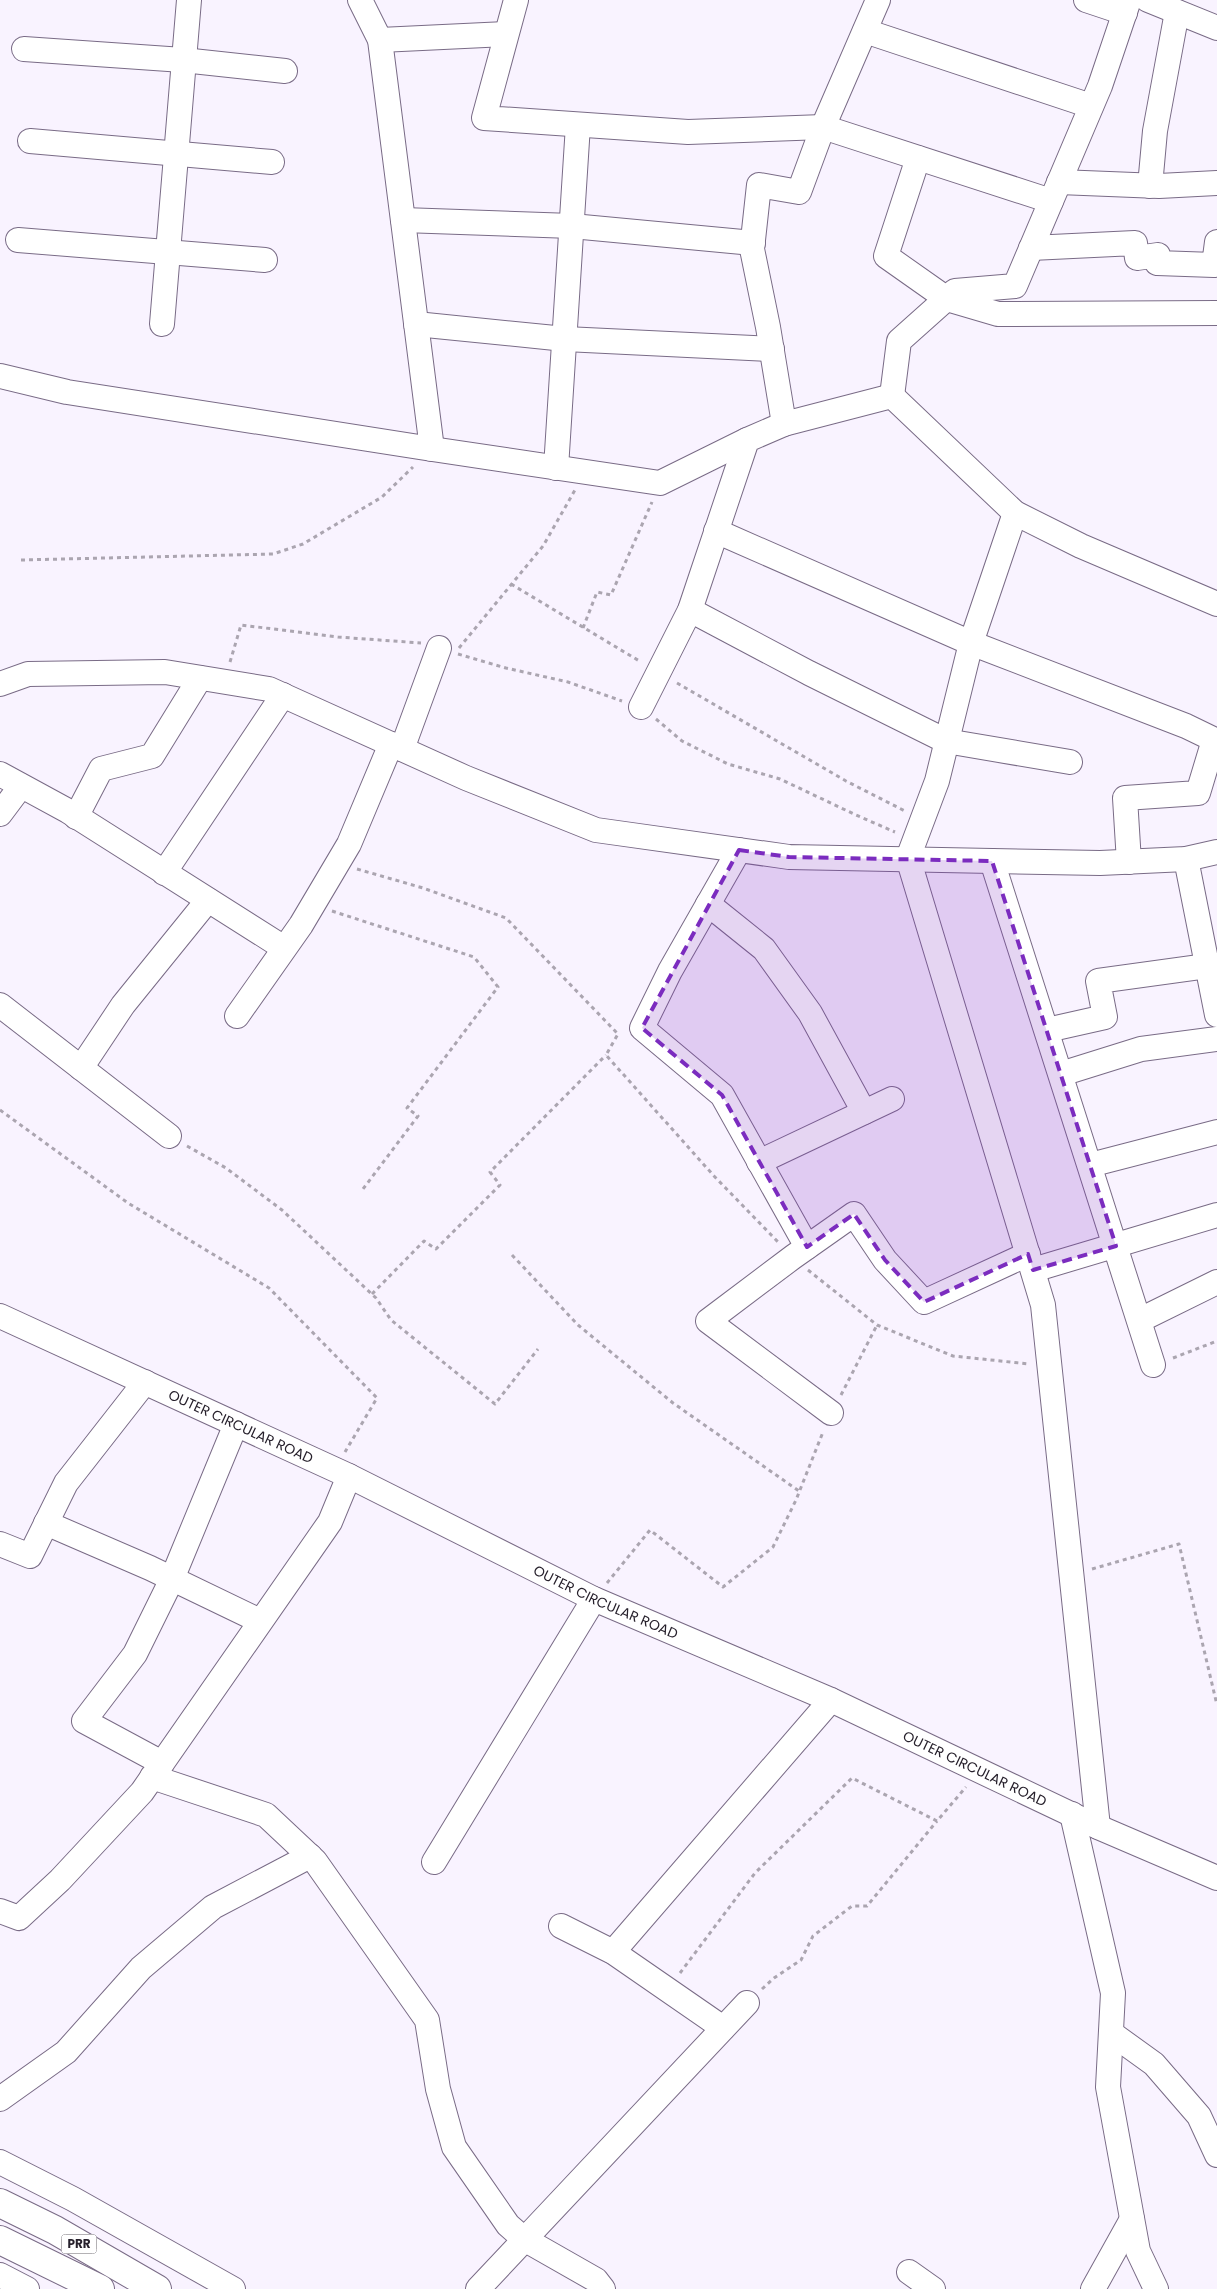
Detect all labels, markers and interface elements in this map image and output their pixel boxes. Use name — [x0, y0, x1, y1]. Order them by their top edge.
street label: OUTER CIRCULAR ROAD — [165, 1385, 317, 1468]
street label: OUTER CIRCULAR ROAD — [530, 1560, 681, 1644]
street label: OUTER CIRCULAR ROAD — [900, 1726, 1050, 1811]
road number: PRR — [62, 2234, 96, 2254]

